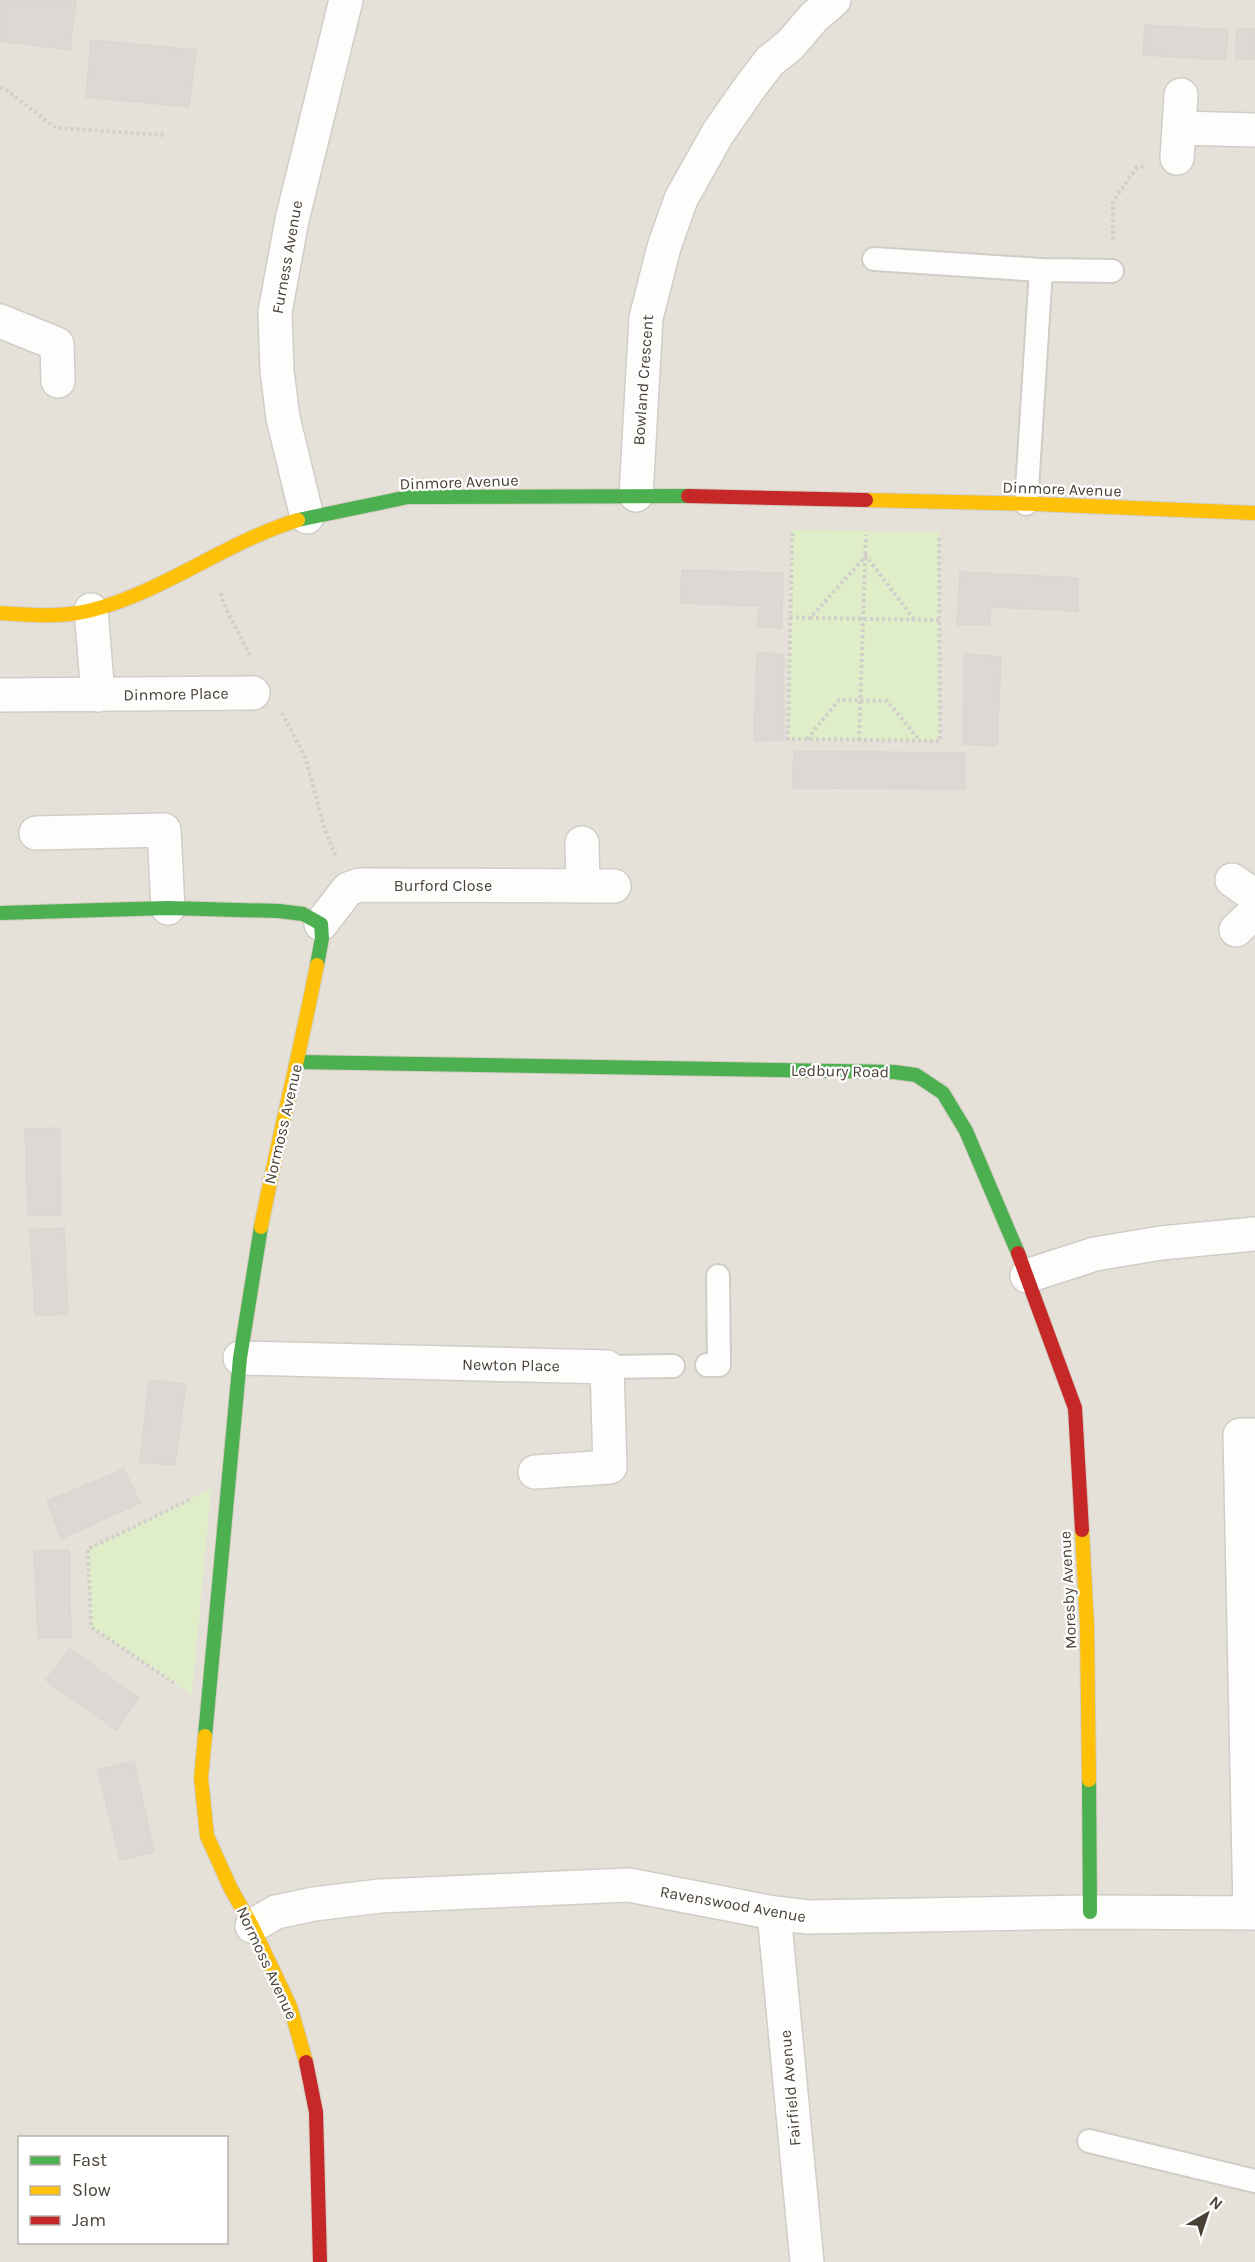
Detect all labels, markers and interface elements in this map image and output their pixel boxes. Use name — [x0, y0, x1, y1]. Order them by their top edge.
street label: Furness Avenue — [268, 199, 306, 315]
street label: Bowland Crescent — [629, 314, 657, 446]
street label: Dinmore Avenue — [399, 470, 519, 494]
street label: Dinmore Avenue — [1002, 477, 1122, 501]
street label: Dinmore Place — [123, 684, 229, 704]
street label: Burford Close — [394, 876, 492, 895]
street label: Ledbury Road — [791, 1061, 889, 1081]
street label: Normoss Avenue — [260, 1062, 306, 1186]
street label: Newton Place — [462, 1355, 560, 1375]
street label: Moresby Avenue — [1055, 1531, 1081, 1649]
street label: Ravenswood Avenue — [658, 1882, 808, 1926]
street label: Normoss Avenue — [233, 1903, 301, 2023]
street label: Fairfield Avenue — [775, 2029, 805, 2147]
legend — [18, 2136, 228, 2244]
text: Fast — [72, 2149, 107, 2171]
text: Slow — [72, 2179, 111, 2201]
north arrow — [1177, 2184, 1237, 2244]
text: N — [1206, 2192, 1227, 2214]
text: Jam — [72, 2209, 106, 2231]

